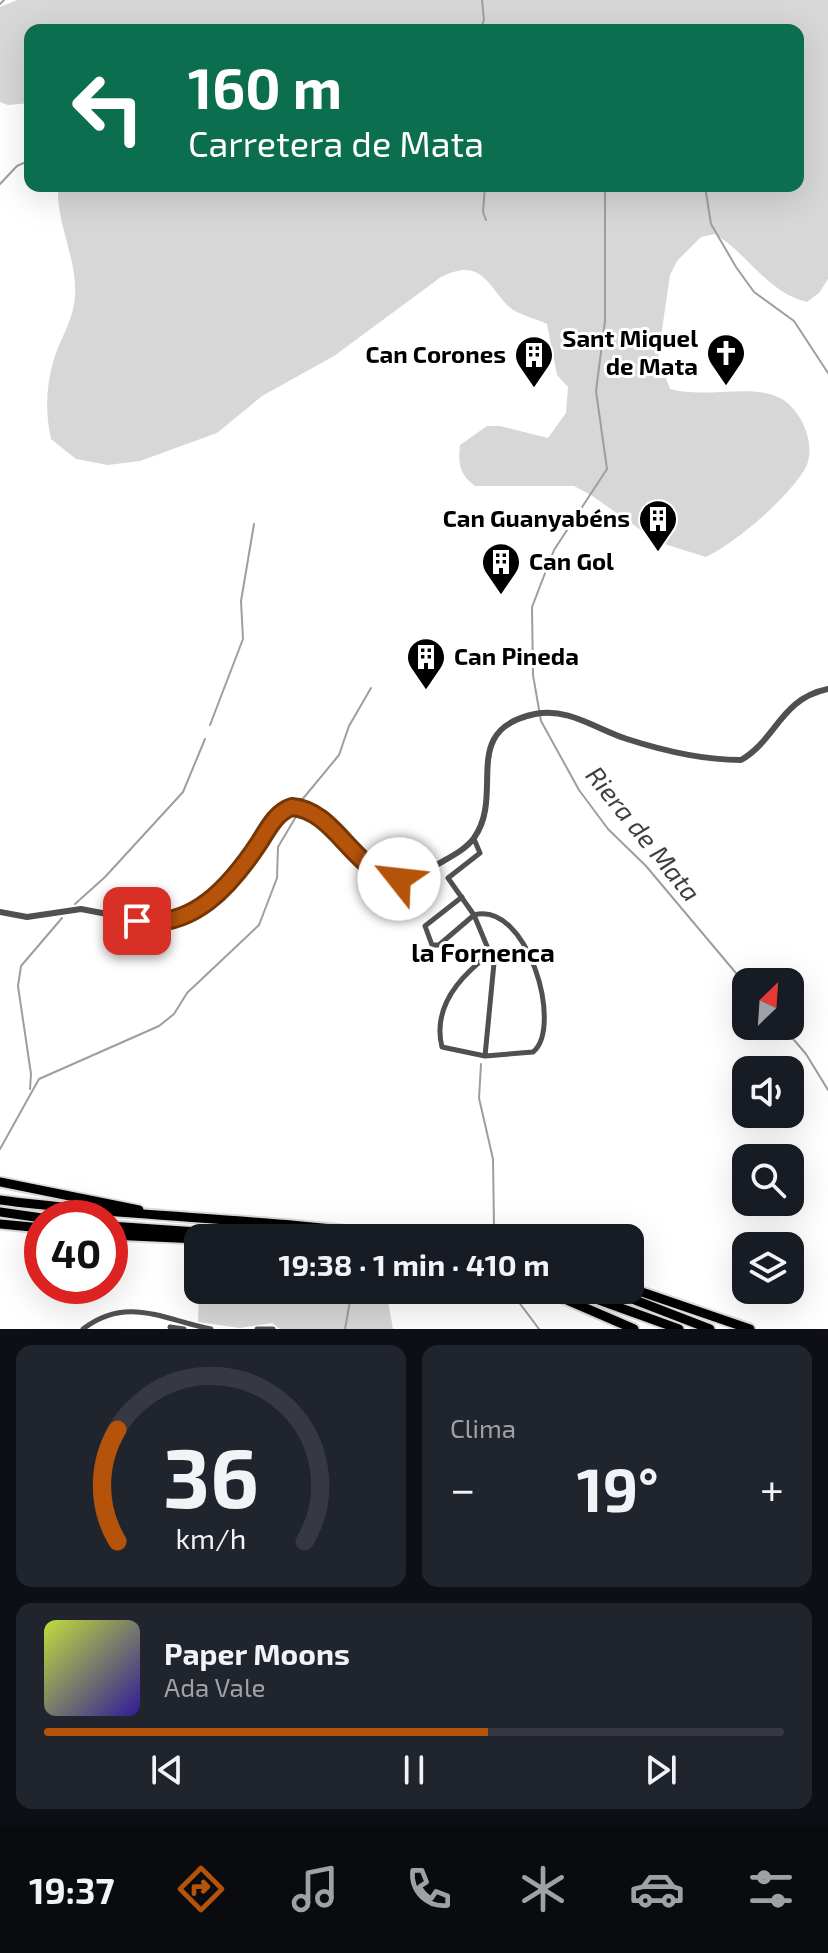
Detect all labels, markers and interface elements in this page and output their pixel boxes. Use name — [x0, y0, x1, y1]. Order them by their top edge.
text: 160 m — [188, 53, 342, 120]
icon: left — [56, 56, 160, 160]
text: Carretera de Mata — [188, 121, 484, 164]
place label: Sant Miquel de Mata — [562, 323, 698, 380]
church icon: Sant Miquel de Mata — [705, 332, 747, 387]
building icon: Can Corones — [513, 334, 555, 389]
place label: Can Corones — [365, 339, 506, 368]
building icon: Can Guanyabéns — [637, 498, 679, 553]
place label: Can Guanyabéns — [443, 503, 630, 532]
building icon: Can Gol — [480, 541, 522, 596]
place label: Can Gol — [529, 546, 614, 575]
building icon: Can Pineda — [405, 636, 447, 691]
place label: Can Pineda — [454, 641, 579, 670]
water label: Riera de Mata — [580, 759, 708, 907]
position arrow — [357, 837, 441, 921]
pin — [103, 887, 171, 955]
icon: arrive — [115, 899, 159, 943]
district label: la Fornenca — [411, 936, 555, 967]
north arrow — [732, 968, 804, 1040]
map controls — [732, 968, 804, 1304]
button: sound — [732, 1056, 804, 1128]
button: search — [732, 1144, 804, 1216]
speed limit sign: 40 — [24, 1200, 128, 1304]
button: layers — [732, 1232, 804, 1304]
text: 19:38 · 1 min · 410 m — [278, 1246, 550, 1282]
text: Clima — [450, 1412, 516, 1443]
text: 36 — [163, 1425, 259, 1525]
text: 19° — [577, 1452, 659, 1524]
text: − — [450, 1461, 476, 1514]
text: + — [760, 1461, 784, 1514]
text: km/h — [176, 1520, 246, 1555]
text: Paper Moons — [164, 1635, 350, 1671]
text: Ada Vale — [164, 1671, 266, 1702]
icon: previous — [145, 1748, 189, 1792]
icon: pause — [392, 1748, 436, 1792]
icon: next — [639, 1748, 683, 1792]
icon: directions — [173, 1861, 229, 1917]
icon: music — [287, 1861, 343, 1917]
icon: phone — [401, 1861, 457, 1917]
icon: climate — [515, 1861, 571, 1917]
icon: car — [629, 1861, 685, 1917]
icon: filters — [743, 1861, 799, 1917]
text: 19:37 — [29, 1868, 115, 1911]

